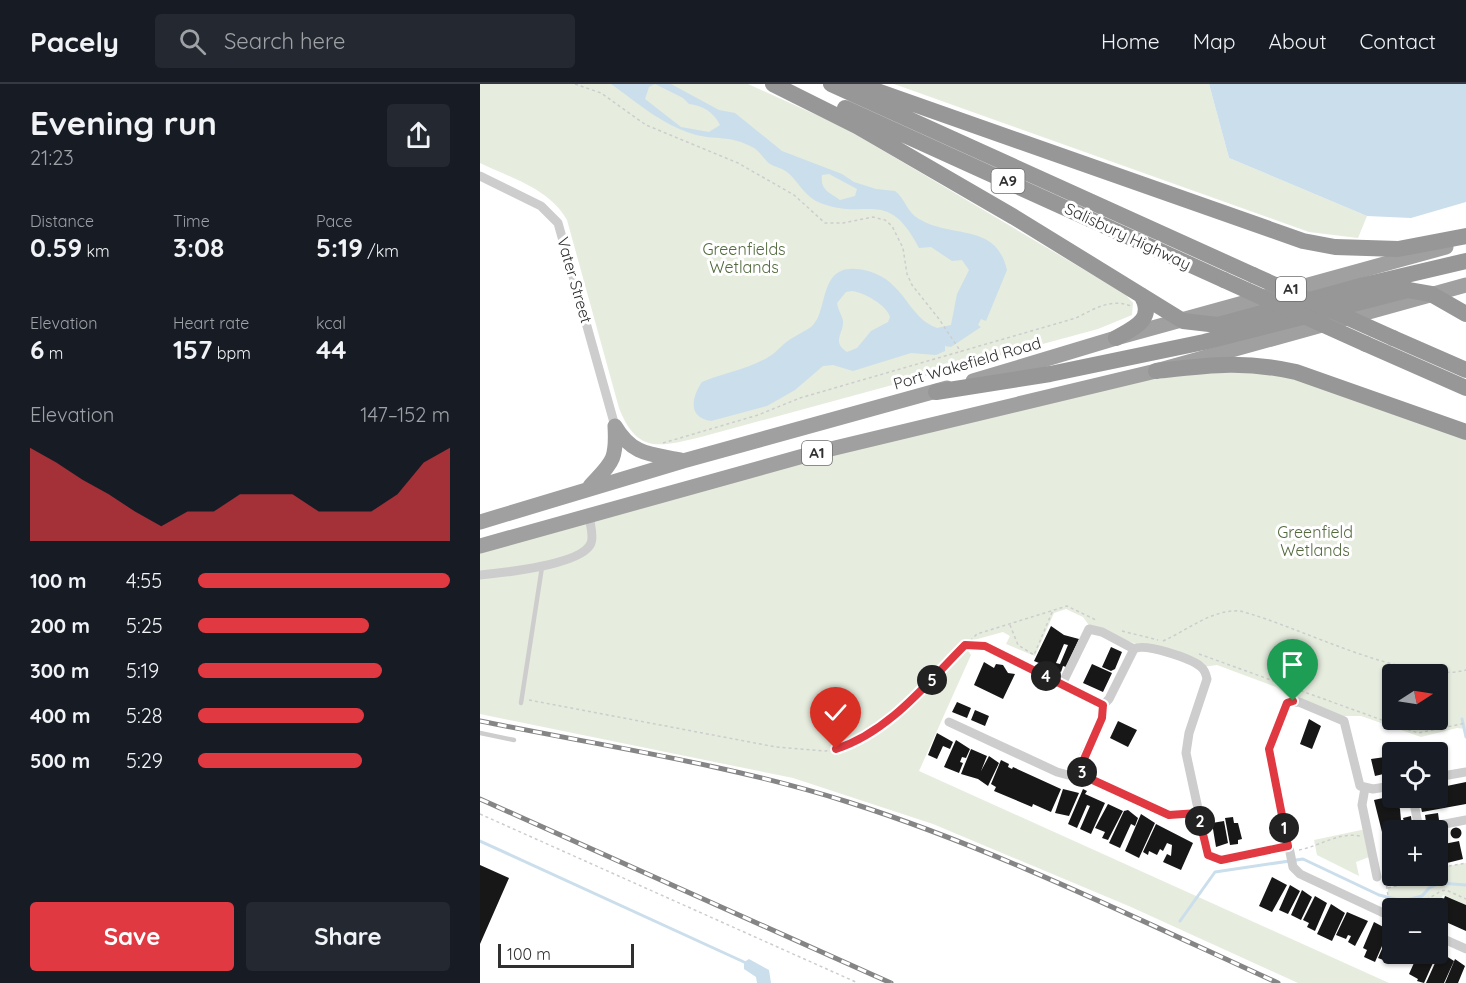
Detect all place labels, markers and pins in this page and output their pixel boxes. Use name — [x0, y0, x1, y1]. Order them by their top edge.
pin — [1267, 639, 1318, 701]
pin: 4 — [1031, 661, 1061, 691]
pin: 5 — [917, 665, 947, 695]
pin — [810, 687, 861, 749]
pin: 3 — [1067, 757, 1097, 787]
pin: 2 — [1185, 806, 1215, 836]
pin: 1 — [1269, 813, 1299, 843]

